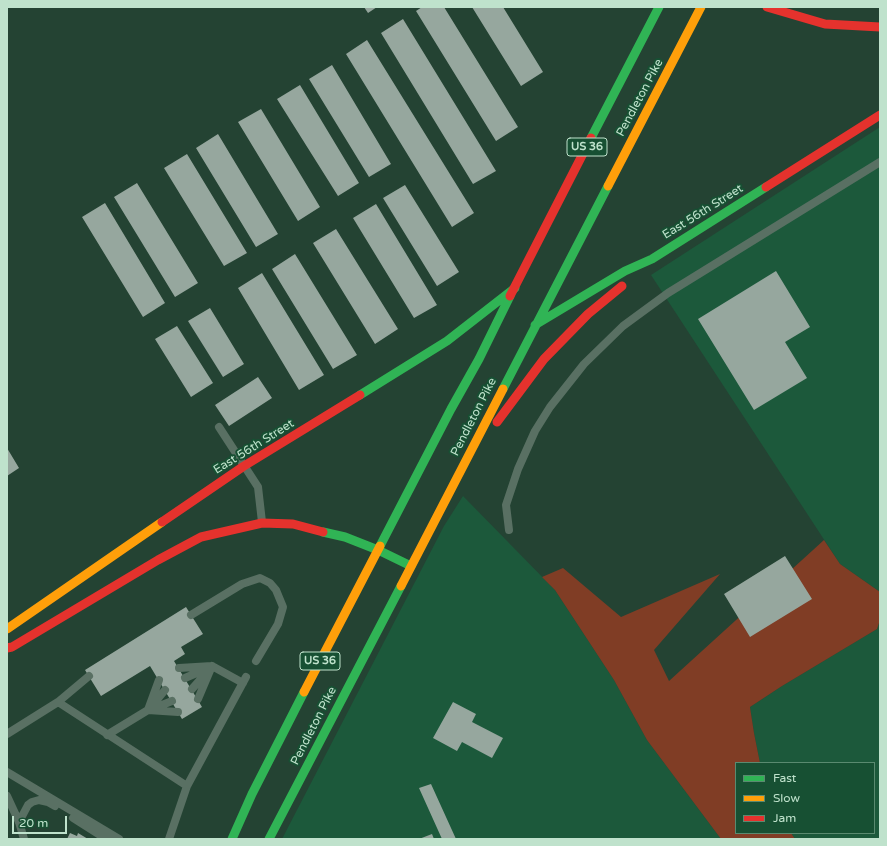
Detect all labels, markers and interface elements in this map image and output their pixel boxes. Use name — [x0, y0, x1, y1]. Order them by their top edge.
street label: Pendleton Pike — [614, 57, 666, 139]
road number: US 36 — [567, 138, 607, 156]
street label: East 56th Street — [660, 181, 746, 243]
street label: Pendleton Pike — [448, 376, 500, 458]
street label: East 56th Street — [211, 416, 297, 478]
road number: US 36 — [300, 652, 340, 670]
street label: Pendleton Pike — [288, 685, 340, 767]
legend — [735, 762, 875, 834]
text: Fast — [773, 771, 796, 785]
text: Slow — [773, 791, 800, 805]
scale bar — [14, 808, 69, 834]
text: Jam — [773, 811, 796, 825]
text: 20 m — [19, 816, 48, 830]

